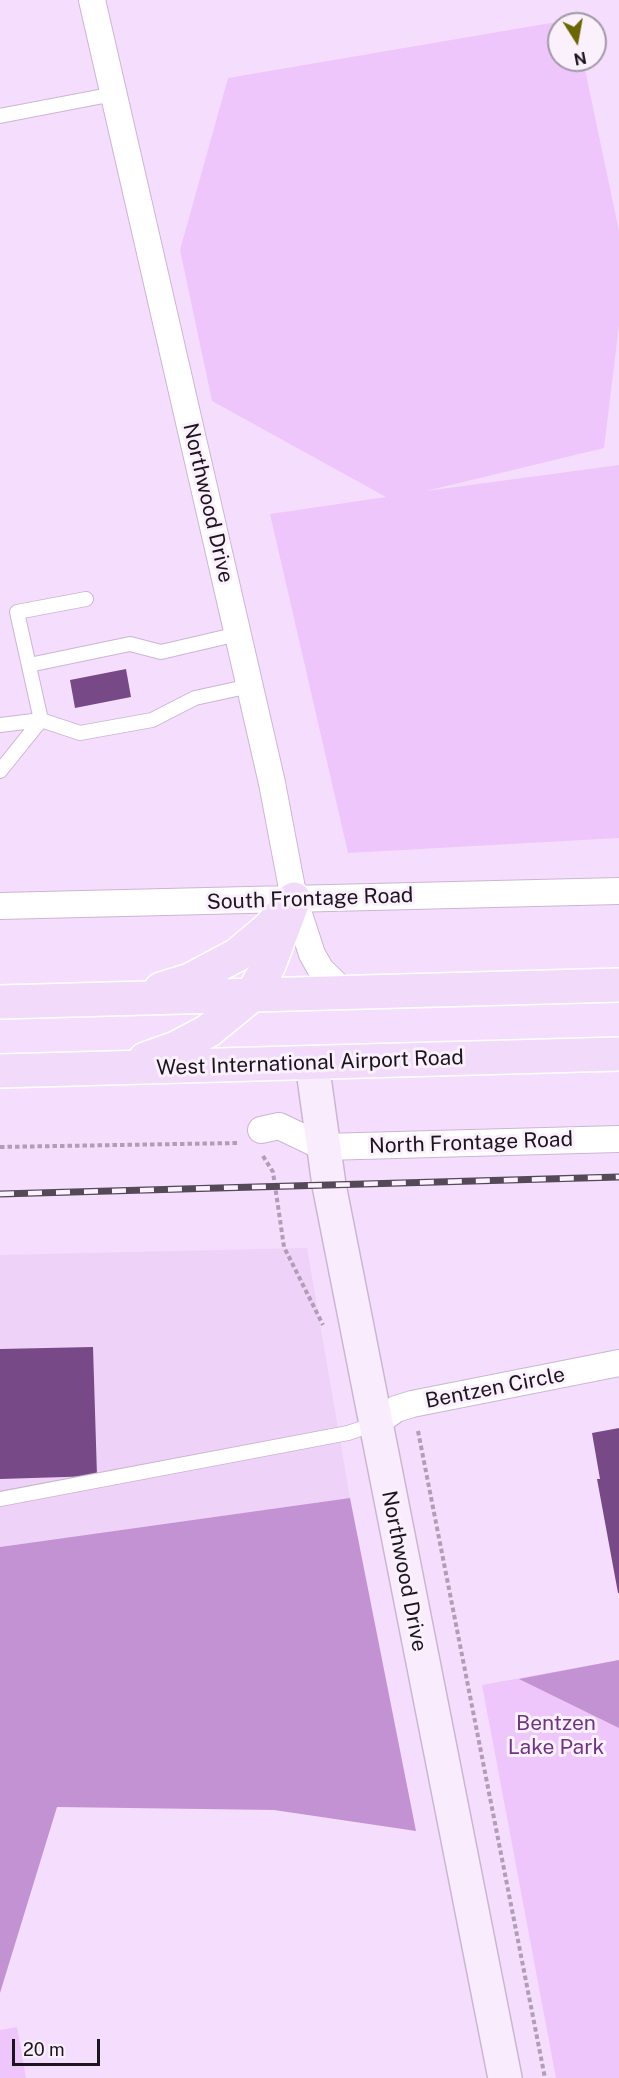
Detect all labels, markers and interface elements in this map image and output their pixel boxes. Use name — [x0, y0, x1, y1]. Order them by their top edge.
north arrow — [547, 12, 607, 72]
text: N — [572, 48, 588, 69]
street label: Northwood Drive — [177, 421, 239, 585]
street label: South Frontage Road — [206, 883, 414, 915]
street label: West International Airport Road — [156, 1045, 464, 1081]
street label: North Frontage Road — [369, 1127, 573, 1159]
street label: Bentzen Circle — [423, 1362, 567, 1414]
street label: Northwood Drive — [376, 1489, 432, 1653]
park label: Bentzen Lake Park — [508, 1711, 604, 1761]
scale bar — [15, 2027, 104, 2065]
text: 20 m — [23, 2039, 65, 2060]

